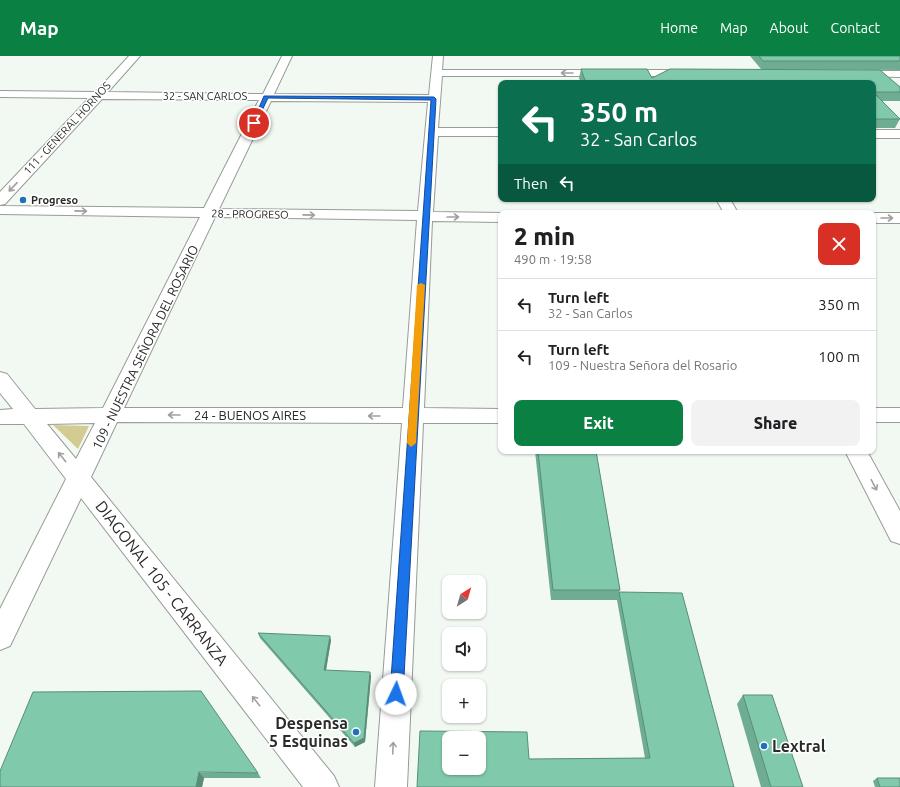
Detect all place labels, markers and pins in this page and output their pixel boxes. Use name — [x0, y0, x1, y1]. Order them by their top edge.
pin — [237, 106, 271, 140]
place label: Progreso — [31, 194, 78, 206]
marker: Progreso — [18, 195, 28, 205]
place label: Despensa 5 Esquinas — [269, 714, 348, 750]
marker: Despensa 5 Esquinas — [351, 727, 361, 737]
place label: Lextral — [772, 737, 826, 755]
marker: Lextral — [759, 741, 769, 751]

